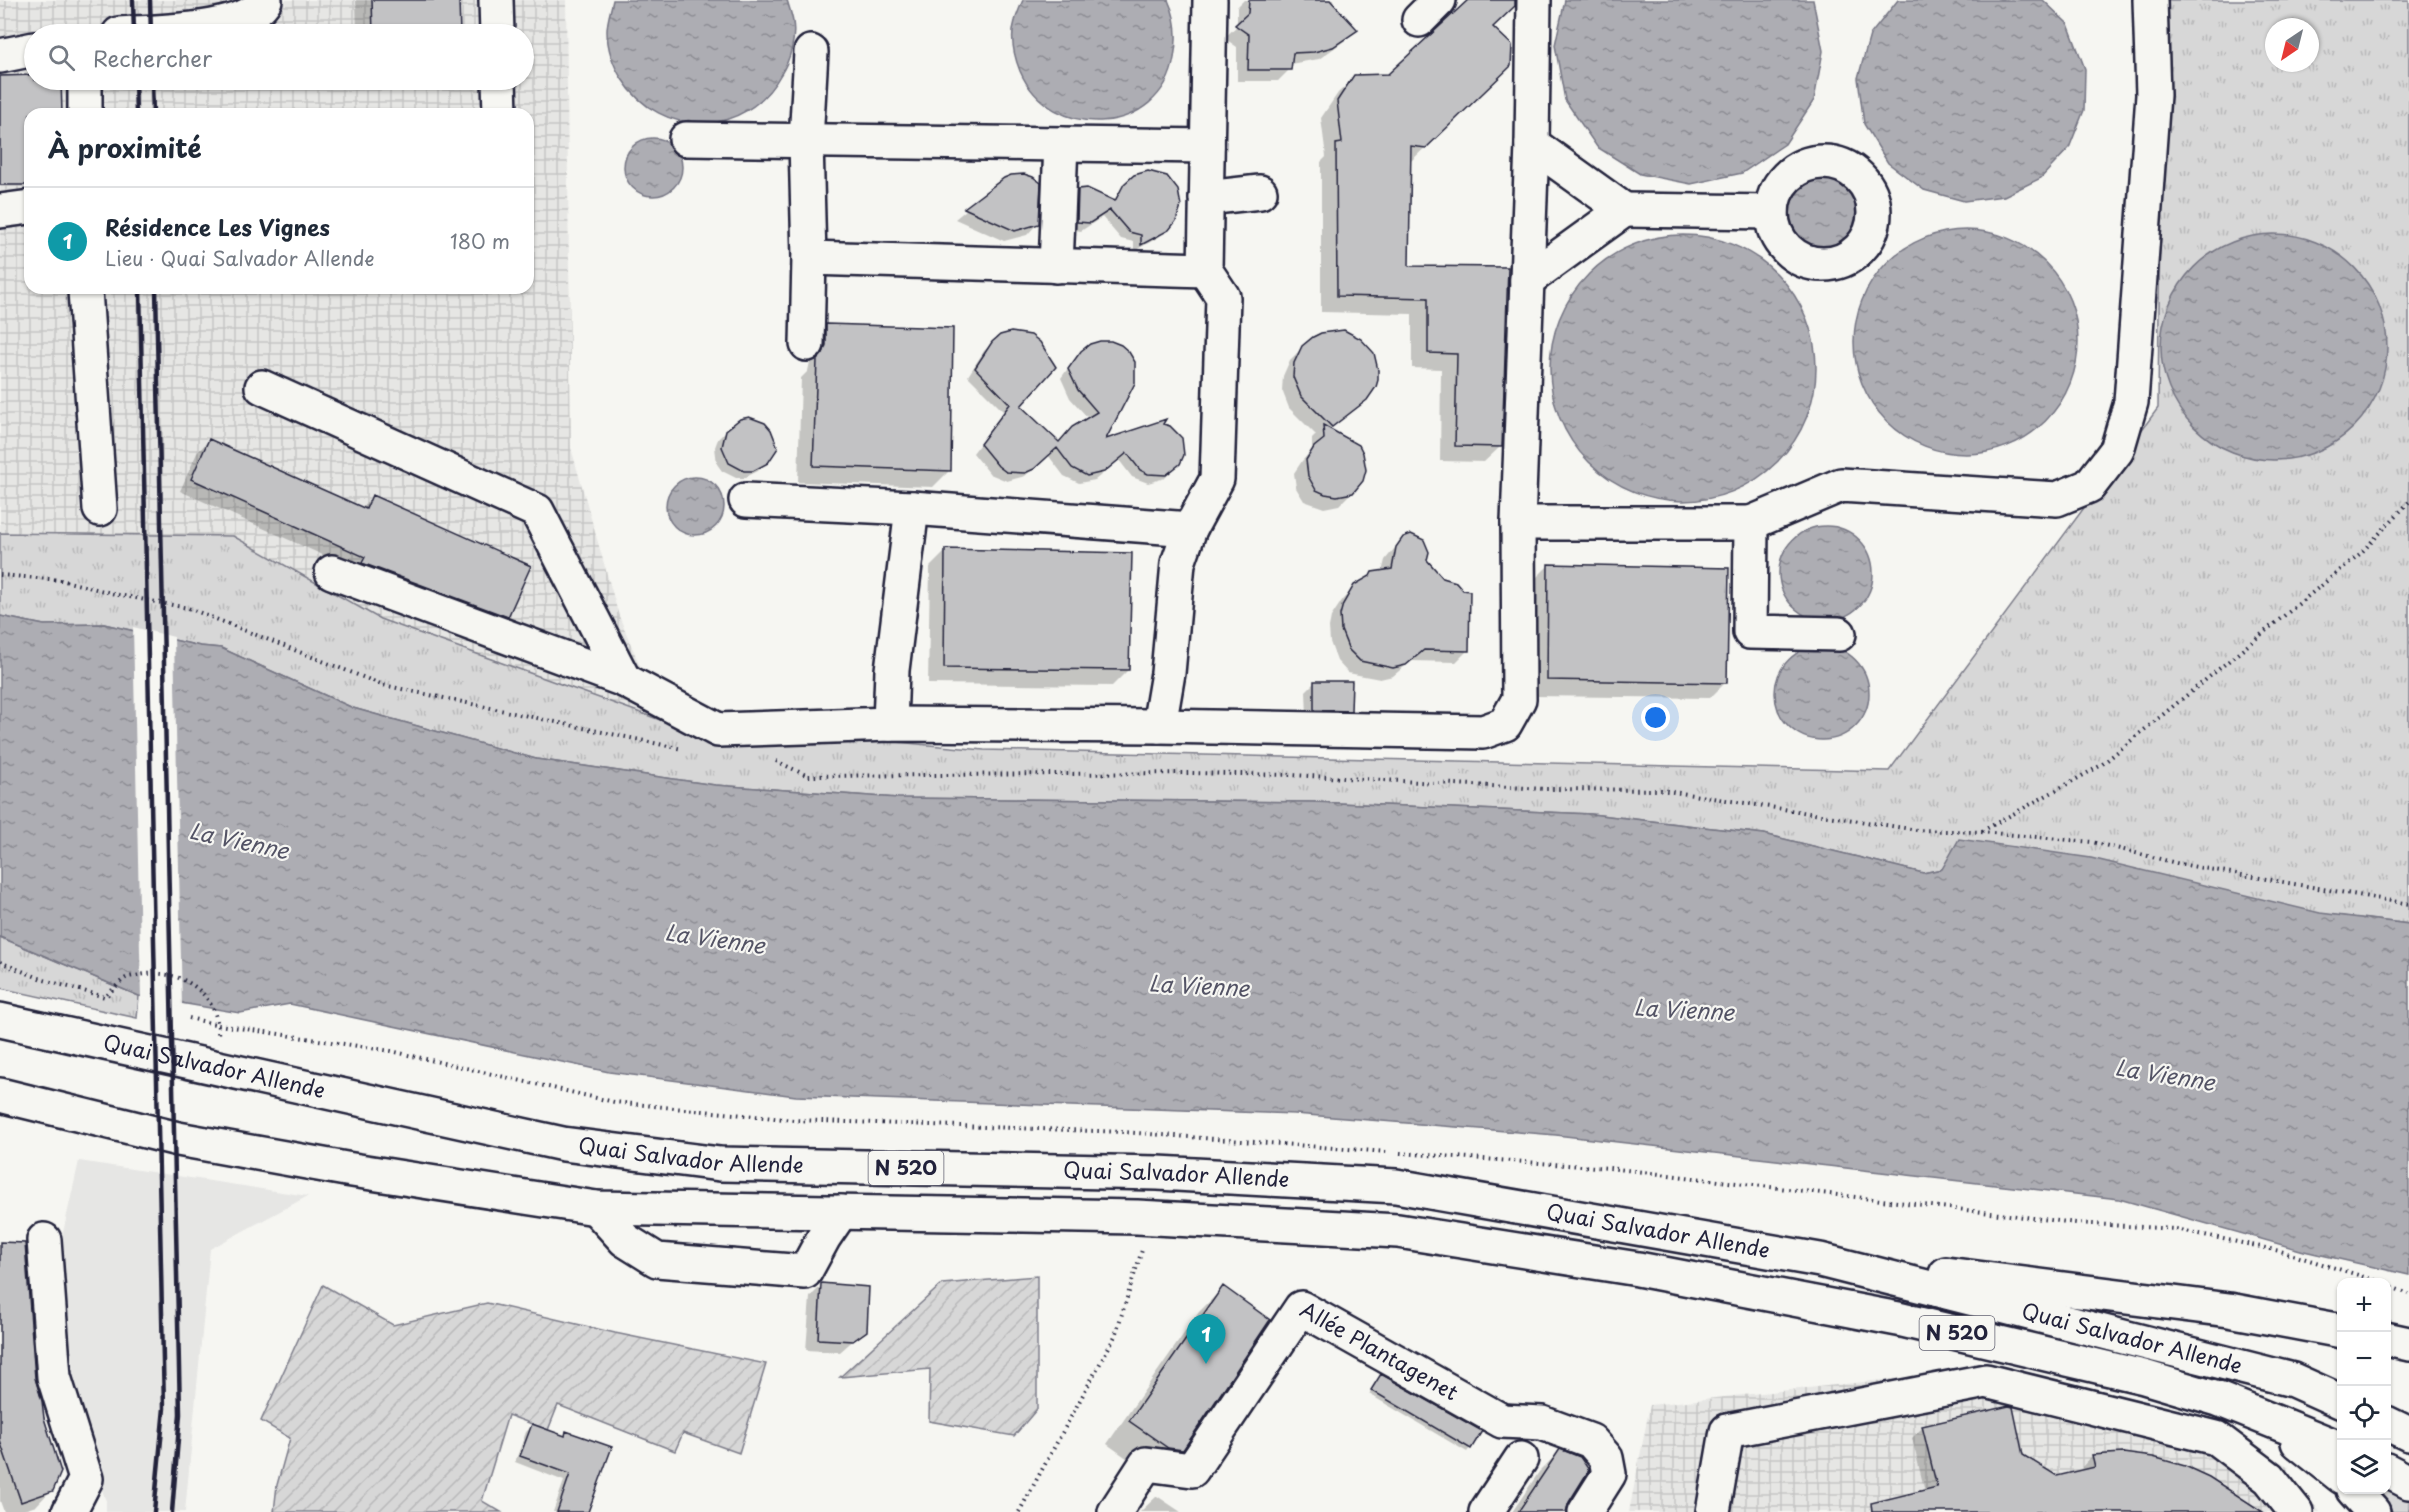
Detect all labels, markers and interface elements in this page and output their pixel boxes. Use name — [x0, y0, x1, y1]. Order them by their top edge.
north arrow — [2265, 18, 2319, 72]
search box — [24, 24, 534, 90]
icon: search — [45, 41, 78, 74]
text: Rechercher — [93, 41, 212, 74]
text: À proximité — [48, 128, 202, 167]
text: Résidence Les Vignes — [105, 210, 330, 243]
text: 1 — [63, 226, 72, 256]
text: 180 m — [450, 226, 510, 256]
text: Lieu · Quai Salvador Allende — [105, 243, 374, 273]
your location — [1641, 703, 1670, 732]
water label: La Vienne — [187, 813, 293, 866]
water label: La Vienne — [663, 914, 768, 961]
water label: La Vienne — [1148, 965, 1251, 1004]
water label: La Vienne — [1633, 989, 1736, 1028]
street label: Quai Salvador Allende — [101, 1025, 328, 1105]
water label: La Vienne — [2113, 1049, 2219, 1098]
street label: Quai Salvador Allende — [577, 1128, 804, 1180]
road number: N 520 — [868, 1151, 944, 1185]
street label: Quai Salvador Allende — [1063, 1153, 1290, 1194]
street label: Quai Salvador Allende — [1544, 1195, 1772, 1265]
map controls — [2337, 1278, 2391, 1494]
button: + — [2337, 1278, 2391, 1332]
street label: Allée Plantagenet — [1295, 1293, 1465, 1407]
street label: Quai Salvador Allende — [2019, 1294, 2245, 1380]
pin: 1 — [1186, 1314, 1226, 1364]
road number: N 520 — [1920, 1316, 1994, 1350]
button: − — [2337, 1332, 2391, 1386]
button: locate — [2337, 1386, 2391, 1440]
button: layers — [2337, 1440, 2391, 1494]

